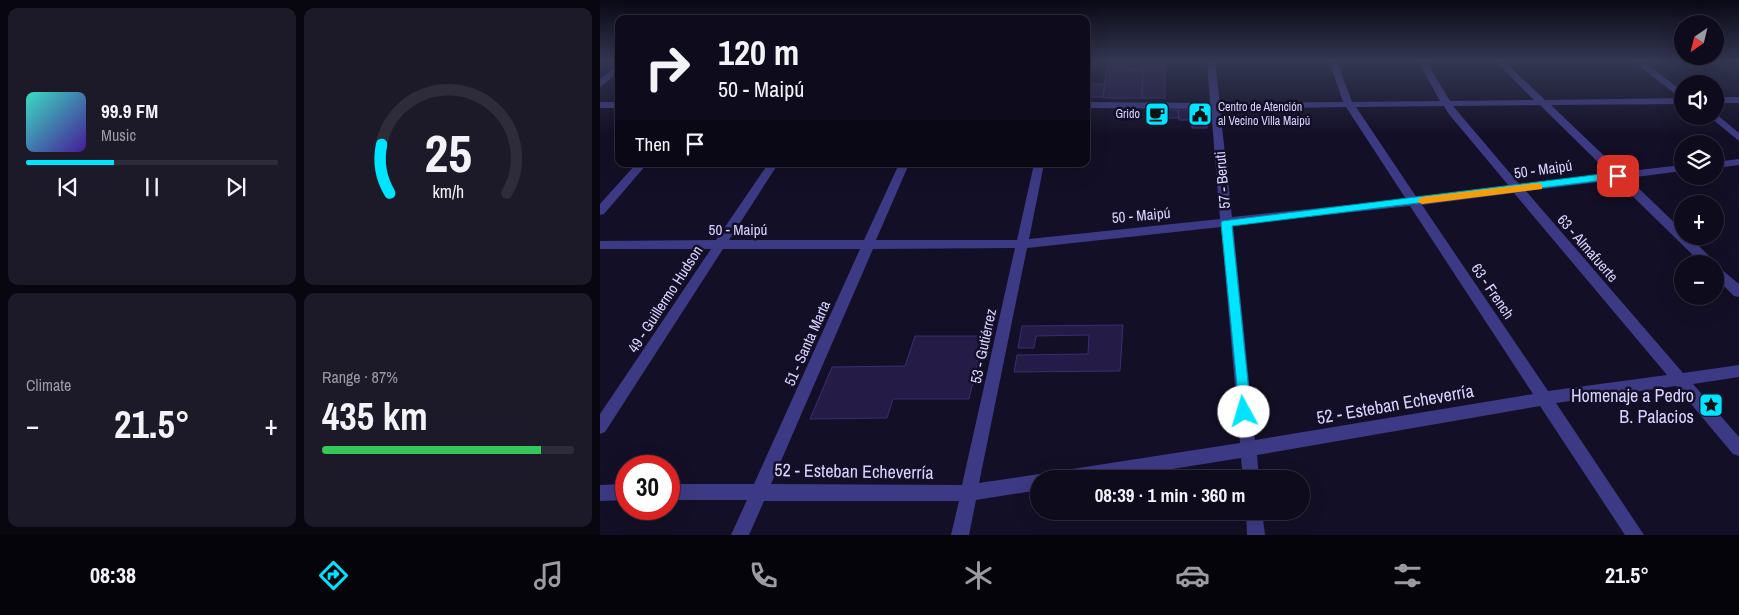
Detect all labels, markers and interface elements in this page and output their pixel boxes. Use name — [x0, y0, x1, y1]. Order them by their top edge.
north arrow — [1674, 15, 1724, 65]
map controls — [1674, 15, 1724, 305]
text: 120 m — [718, 29, 799, 76]
icon: right — [635, 35, 700, 100]
text: 50 - Maipú — [718, 74, 804, 104]
button: sound — [1674, 75, 1724, 125]
text: 99.9 FM — [101, 98, 158, 124]
place label: Centro de Atención al Vecino Villa Maipú — [1218, 99, 1310, 129]
cafe icon: Grido — [1144, 101, 1170, 127]
public building icon: Centro de Atención al Vecino Villa Maipú — [1187, 101, 1213, 127]
place label: Grido — [1115, 106, 1140, 122]
text: 25 — [424, 118, 472, 188]
text: Music — [101, 124, 136, 146]
icon: arrive — [681, 130, 709, 158]
text: Then — [635, 131, 671, 157]
button: layers — [1674, 135, 1724, 185]
street label: 57 - Beruti — [1209, 150, 1235, 210]
street label: 50 - Maipú — [1512, 155, 1574, 183]
pin — [1597, 155, 1639, 197]
icon: arrive — [1604, 162, 1632, 190]
icon: previous — [54, 173, 82, 201]
icon: pause — [138, 173, 166, 201]
icon: next — [222, 173, 250, 201]
text: km/h — [432, 180, 464, 204]
button: + — [1674, 195, 1724, 245]
street label: 50 - Maipú — [1111, 202, 1171, 228]
street label: 63 - Almafuerte — [1553, 210, 1623, 286]
street label: 50 - Maipú — [709, 219, 767, 240]
street label: 49 - Guillermo Hudson — [622, 241, 708, 357]
button: − — [1674, 255, 1724, 305]
street label: 63 - French — [1467, 259, 1519, 323]
street label: 51 - Santa Marta — [779, 297, 835, 389]
street label: 53 - Gutiérrez — [965, 307, 1001, 385]
text: Range · 87% — [322, 366, 398, 388]
text: Climate — [26, 374, 71, 396]
street label: 52 - Esteban Echeverría — [1314, 378, 1476, 430]
place label: Homenaje a Pedro B. Palacios — [1571, 383, 1694, 429]
position arrow — [1217, 385, 1269, 437]
text: 435 km — [322, 391, 428, 442]
place icon: Homenaje a Pedro B. Palacios — [1698, 392, 1724, 418]
text: 21.5° — [114, 399, 190, 450]
text: − — [26, 406, 39, 444]
text: + — [265, 406, 278, 444]
speed limit sign: 30 — [615, 455, 680, 520]
street label: 52 - Esteban Echeverría — [774, 457, 934, 485]
text: 08:39 · 1 min · 360 m — [1095, 482, 1245, 508]
icon: directions — [316, 558, 351, 593]
icon: music — [531, 558, 566, 593]
icon: phone — [746, 558, 781, 593]
icon: climate — [961, 558, 996, 593]
icon: car — [1175, 558, 1210, 593]
icon: filters — [1390, 558, 1425, 593]
text: 08:38 — [90, 560, 136, 590]
text: 21.5° — [1605, 560, 1649, 590]

